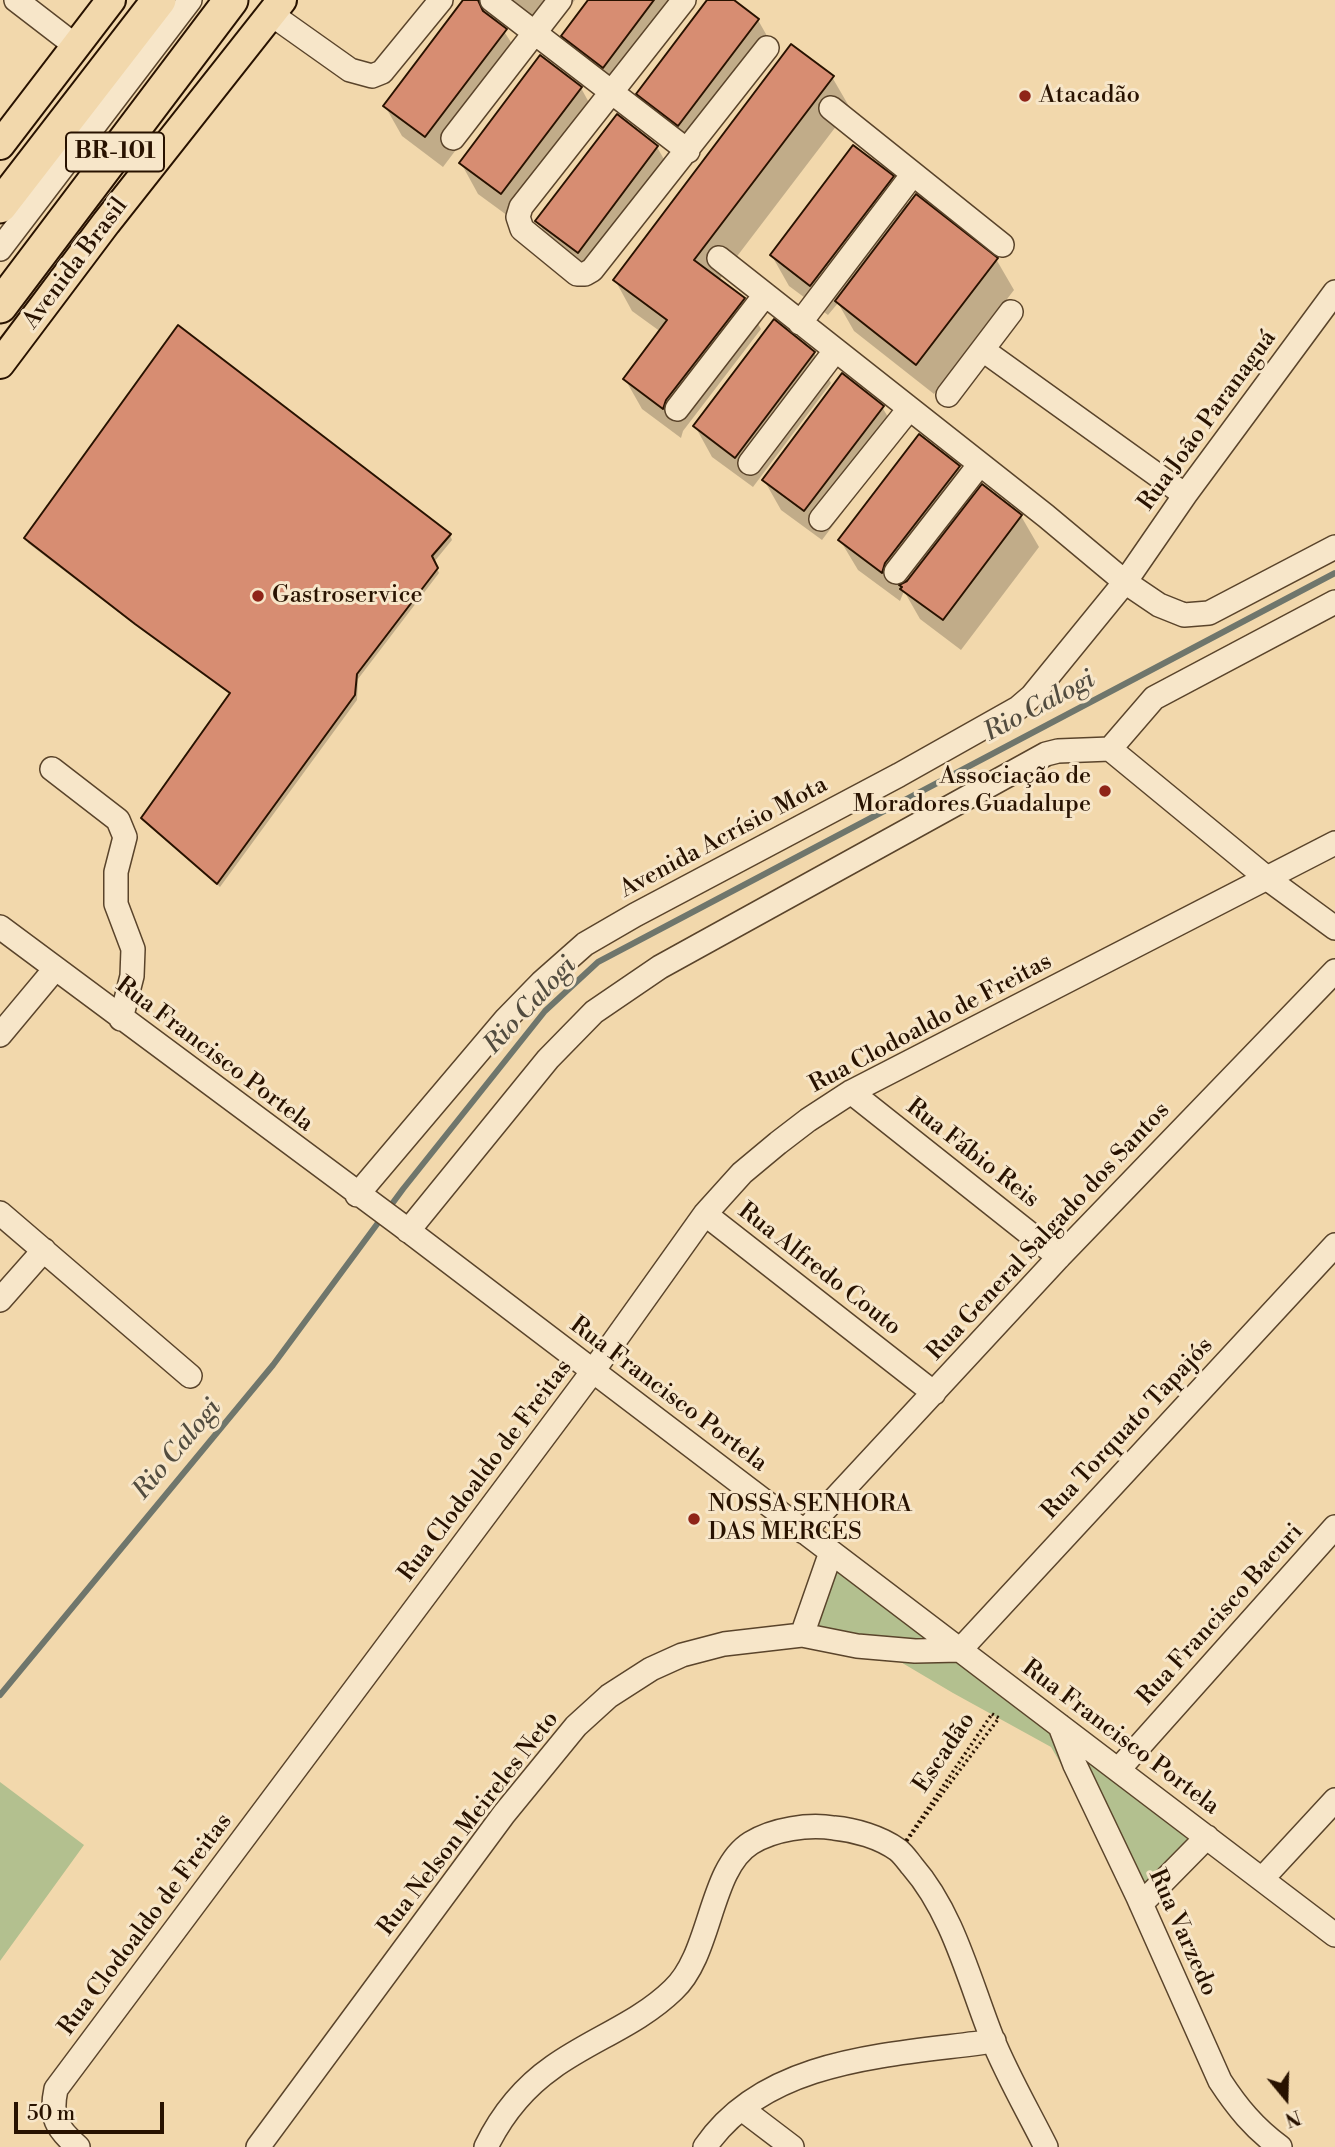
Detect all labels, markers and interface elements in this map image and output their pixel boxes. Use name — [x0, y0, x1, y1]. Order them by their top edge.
place label: Atacadão — [1039, 82, 1140, 110]
marker: Atacadão — [1017, 88, 1033, 104]
road number: BR-101 — [66, 132, 164, 172]
street label: Avenida Brasil — [17, 193, 135, 335]
street label: Rua João Paranaguá — [1133, 325, 1283, 517]
place label: Gastroservice — [272, 582, 423, 610]
marker: Gastroservice — [250, 588, 266, 604]
water label: Rio Calogi — [979, 665, 1101, 749]
place label: Associação de Moradores Guadalupe — [853, 763, 1091, 819]
street label: Avenida Acrísio Mota — [615, 771, 833, 905]
marker: Associação de Moradores Guadalupe — [1097, 783, 1113, 799]
street label: Rua Clodoaldo de Freitas — [805, 948, 1057, 1100]
water label: Rio Calogi — [478, 951, 584, 1061]
street label: Rua Francisco Portela — [110, 971, 318, 1139]
street label: Rua Fábio Reis — [900, 1093, 1044, 1215]
street label: Rua General Salgado dos Santos — [922, 1097, 1176, 1367]
street label: Rua Alfredo Couto — [732, 1197, 906, 1343]
street label: Rua Francisco Portela — [564, 1311, 772, 1479]
street label: Rua Torquato Tapajós — [1036, 1332, 1220, 1526]
street label: Rua Clodoaldo de Freitas — [393, 1354, 579, 1588]
water label: Rio Calogi — [127, 1393, 229, 1507]
place label: NOSSA SENHORA DAS MERCES — [708, 1491, 912, 1547]
marker: NOSSA SENHORA DAS MERCES — [686, 1511, 702, 1527]
street label: Rua Francisco Bacuri — [1132, 1518, 1310, 1712]
street label: Rua Francisco Portela — [1016, 1654, 1224, 1822]
street label: Rua Nelson Meireles Neto — [372, 1706, 566, 1942]
street label: Escadão — [908, 1707, 982, 1799]
street label: Rua Clodoaldo de Freitas — [53, 1808, 239, 2042]
street label: Rua Varzedo — [1141, 1865, 1223, 2001]
north arrow — [1251, 2063, 1321, 2133]
scale bar — [18, 2088, 168, 2132]
text: 50 m — [27, 2101, 75, 2127]
text: N — [1282, 2104, 1304, 2132]

